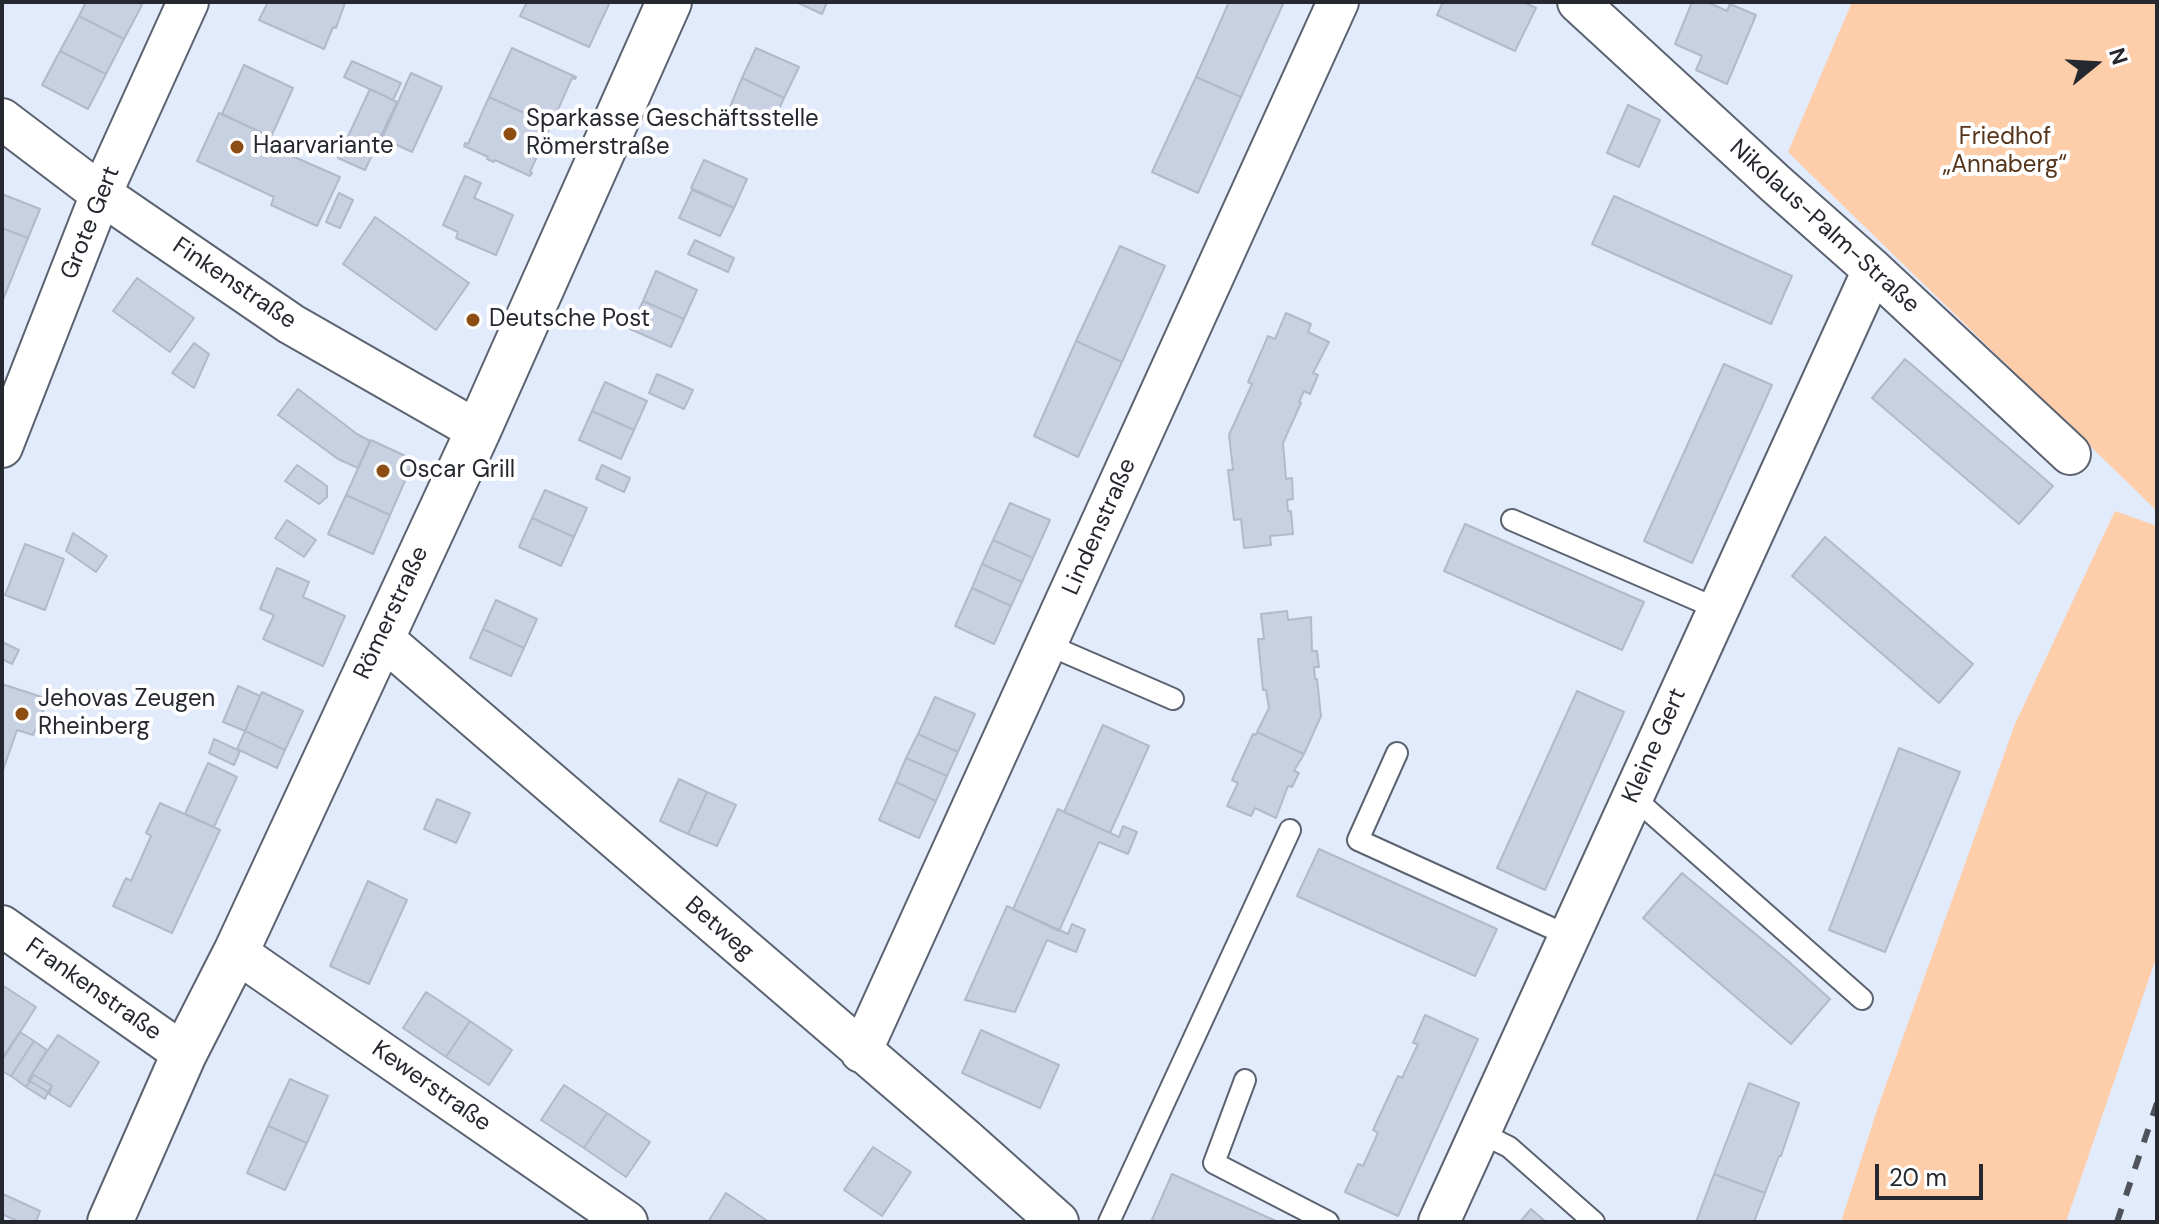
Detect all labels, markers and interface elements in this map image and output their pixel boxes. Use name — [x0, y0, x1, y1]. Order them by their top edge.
north arrow — [2055, 24, 2135, 104]
text: N — [2102, 44, 2135, 69]
place label: Sparkasse Geschäftsstelle Römerstraße — [526, 106, 819, 162]
park label: Friedhof „Annaberg“ — [1943, 124, 2067, 180]
marker: Sparkasse Geschäftsstelle Römerstraße — [501, 125, 519, 143]
place label: Haarvariante — [253, 133, 394, 161]
street label: Nikolaus-Palm-Straße — [1723, 134, 1925, 320]
marker: Haarvariante — [228, 138, 246, 156]
street label: Grote Gert — [55, 162, 127, 284]
street label: Finkenstraße — [167, 232, 301, 336]
place label: Deutsche Post — [489, 306, 650, 334]
marker: Deutsche Post — [464, 311, 482, 329]
street label: Lindenstraße — [1057, 454, 1143, 600]
place label: Oscar Grill — [399, 457, 515, 485]
marker: Oscar Grill — [374, 462, 392, 480]
street label: Römerstraße — [349, 542, 435, 684]
street label: Kleine Gert — [1617, 684, 1693, 808]
place label: Jehovas Zeugen Rheinberg — [38, 686, 215, 742]
marker: Jehovas Zeugen Rheinberg — [13, 705, 31, 723]
street label: Betweg — [679, 891, 759, 967]
street label: Frankenstraße — [20, 933, 166, 1047]
street label: Kewerstraße — [366, 1035, 496, 1139]
scale bar — [1879, 1148, 1987, 1198]
text: 20 m — [1889, 1162, 1947, 1193]

